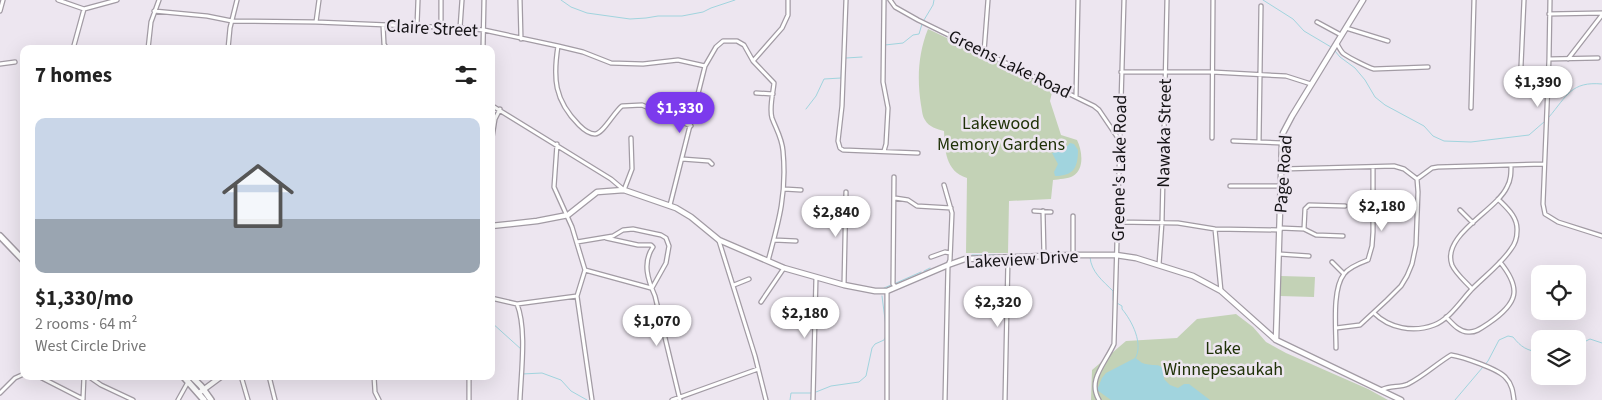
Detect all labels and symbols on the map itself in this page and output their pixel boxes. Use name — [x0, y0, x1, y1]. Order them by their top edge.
street label: Claire Street — [385, 14, 479, 43]
street label: Greens Lake Road — [944, 24, 1075, 105]
pin: $1,390 — [1497, 66, 1579, 108]
street label: Nawaka Street — [1151, 78, 1178, 188]
pin: $1,330 — [639, 92, 721, 134]
street label: Greene's Lake Road — [1106, 94, 1133, 242]
park label: Lakewood Memory Gardens — [937, 111, 1065, 157]
street label: Page Road — [1268, 134, 1299, 214]
pin: $2,180 — [1341, 190, 1423, 232]
pin: $2,840 — [795, 196, 877, 238]
street label: Lakeview Drive — [965, 244, 1079, 275]
pin: $2,320 — [957, 286, 1039, 328]
pin: $2,180 — [764, 296, 846, 339]
pin: $1,070 — [616, 304, 698, 347]
park label: Lake Winnepesaukah — [1163, 336, 1283, 382]

